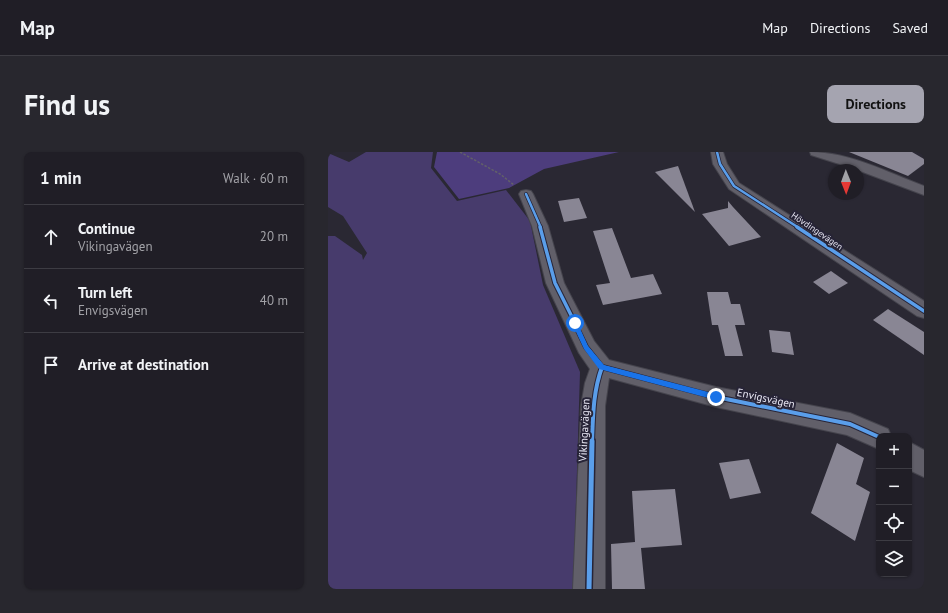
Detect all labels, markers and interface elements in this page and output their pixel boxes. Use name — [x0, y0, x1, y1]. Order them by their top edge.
text: Map — [20, 16, 55, 40]
text: Map — [762, 19, 788, 37]
text: Directions — [810, 19, 870, 37]
text: Saved — [892, 19, 928, 37]
button: Directions — [827, 85, 924, 123]
text: Find us — [24, 86, 110, 123]
north arrow — [828, 164, 864, 200]
text: 1 min — [40, 167, 81, 189]
text: Walk · 60 m — [223, 170, 288, 187]
street label: Hövdingevägen — [789, 209, 845, 252]
text: Continue — [78, 219, 135, 238]
icon: ahead — [40, 226, 62, 248]
text: 20 m — [260, 228, 288, 245]
text: Vikingavägen — [78, 238, 153, 255]
text: Turn left — [78, 283, 132, 302]
icon: left — [40, 290, 62, 312]
text: 40 m — [260, 292, 288, 309]
text: Envigsvägen — [78, 302, 148, 319]
route start — [566, 314, 584, 332]
icon: arrive — [40, 354, 62, 376]
text: Arrive at destination — [78, 355, 209, 374]
street label: Envigsvägen — [736, 385, 796, 411]
route end — [707, 388, 725, 406]
street label: Vikingavägen — [575, 398, 593, 463]
map controls — [876, 433, 912, 577]
button: + — [876, 433, 912, 469]
button: − — [876, 469, 912, 505]
button: locate — [876, 505, 912, 541]
button: layers — [876, 541, 912, 577]

